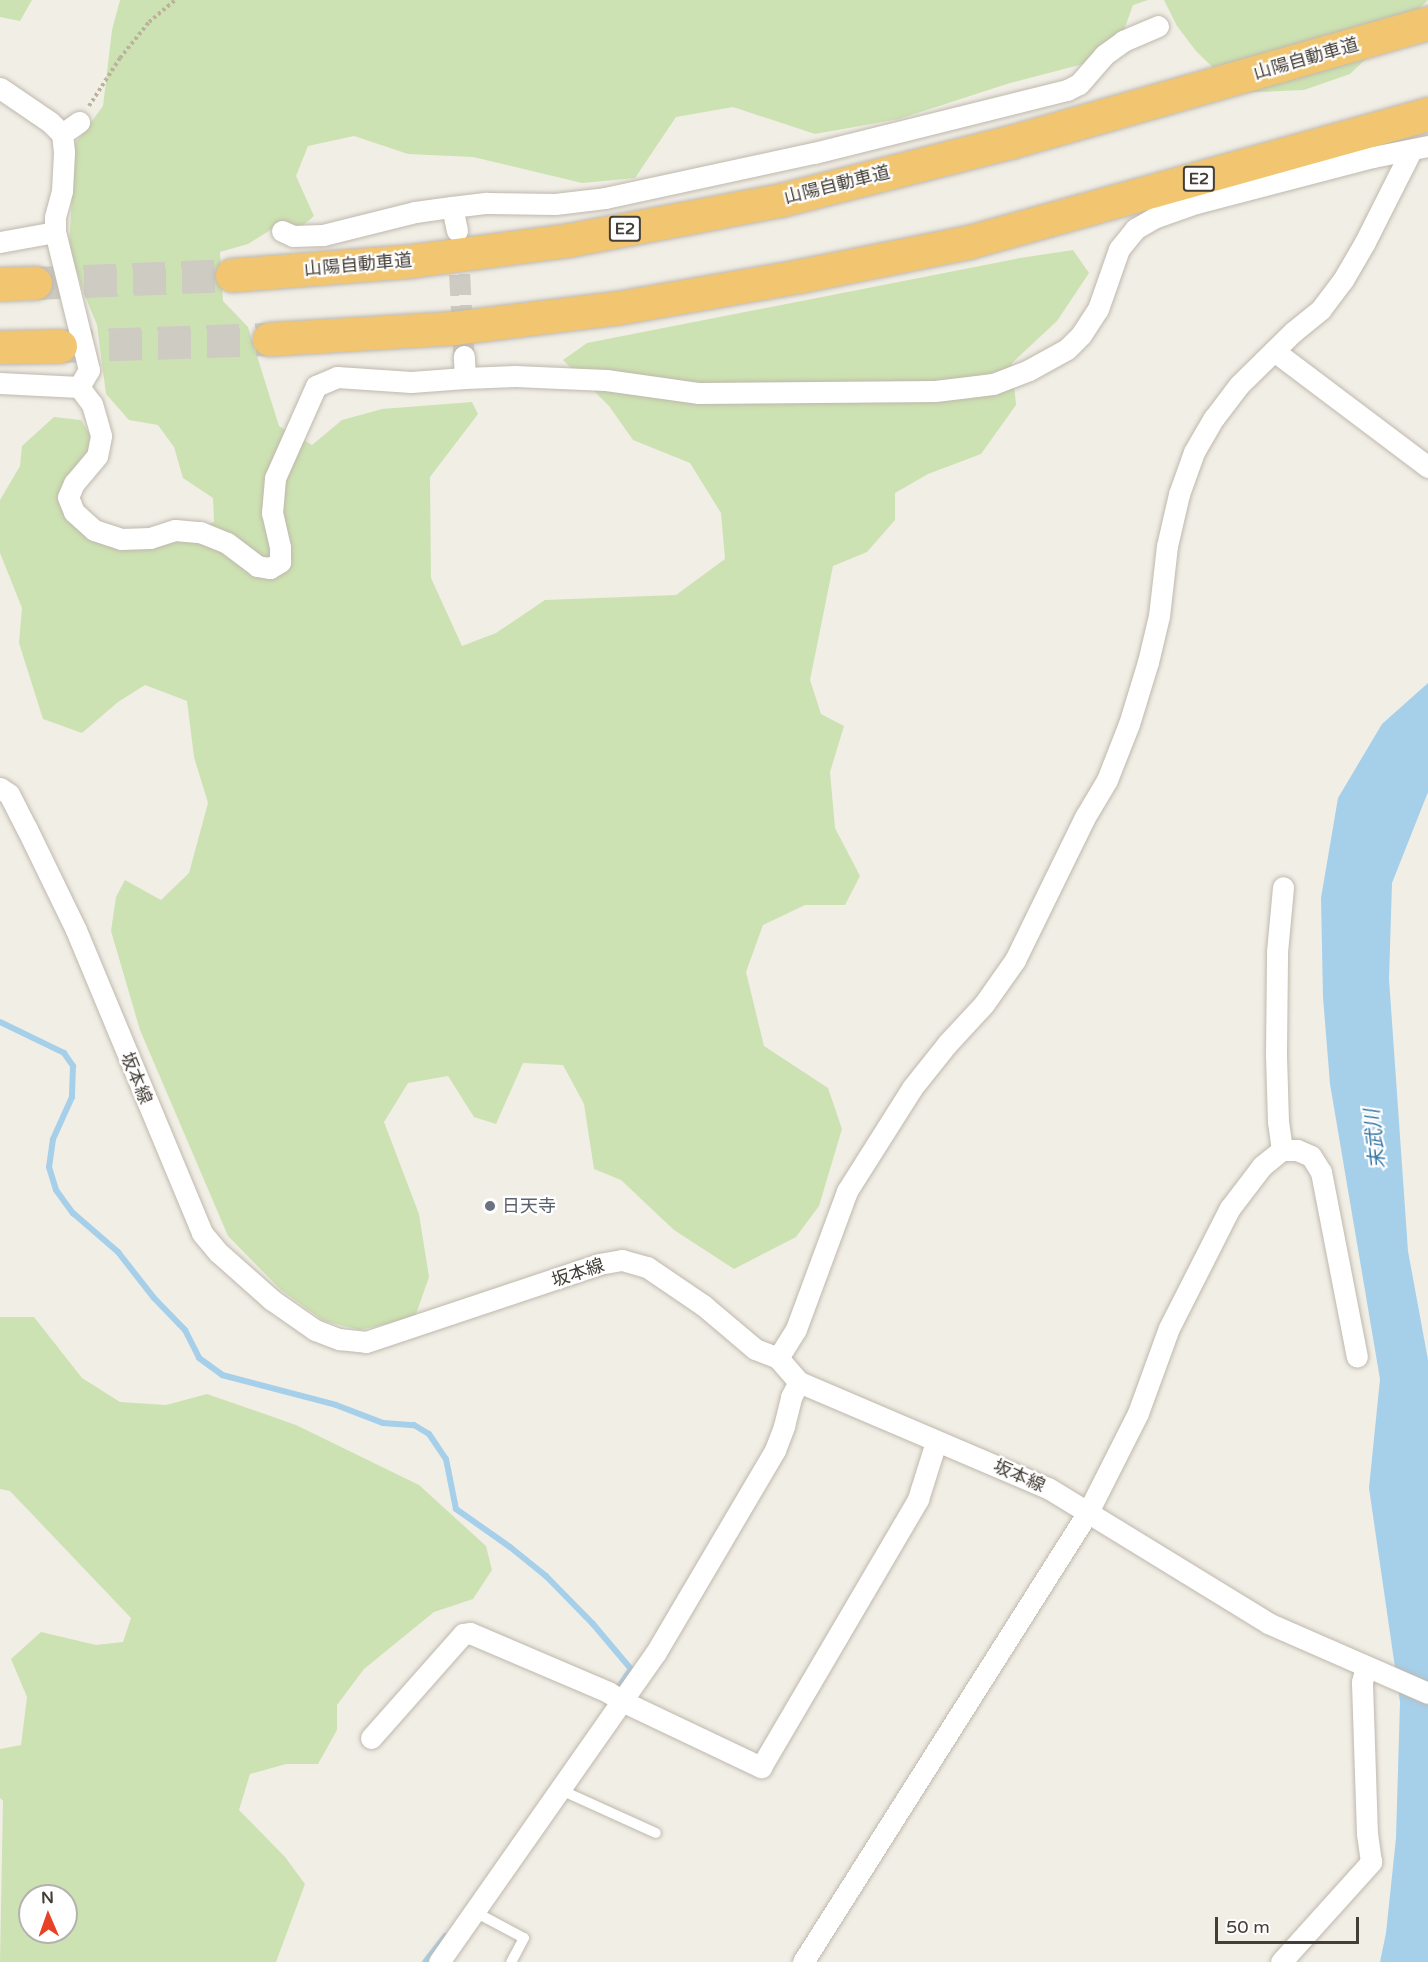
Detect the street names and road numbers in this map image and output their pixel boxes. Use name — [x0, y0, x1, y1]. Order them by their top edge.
street label: 山陽自動車道 — [1251, 34, 1361, 84]
street label: 山陽自動車道 — [782, 161, 892, 209]
road number: E2 — [1182, 166, 1216, 192]
road number: E2 — [608, 216, 642, 242]
street label: 山陽自動車道 — [303, 250, 413, 280]
street label: 坂本線 — [116, 1049, 156, 1107]
street label: 坂本線 — [549, 1254, 607, 1292]
street label: 坂本線 — [990, 1455, 1048, 1497]

